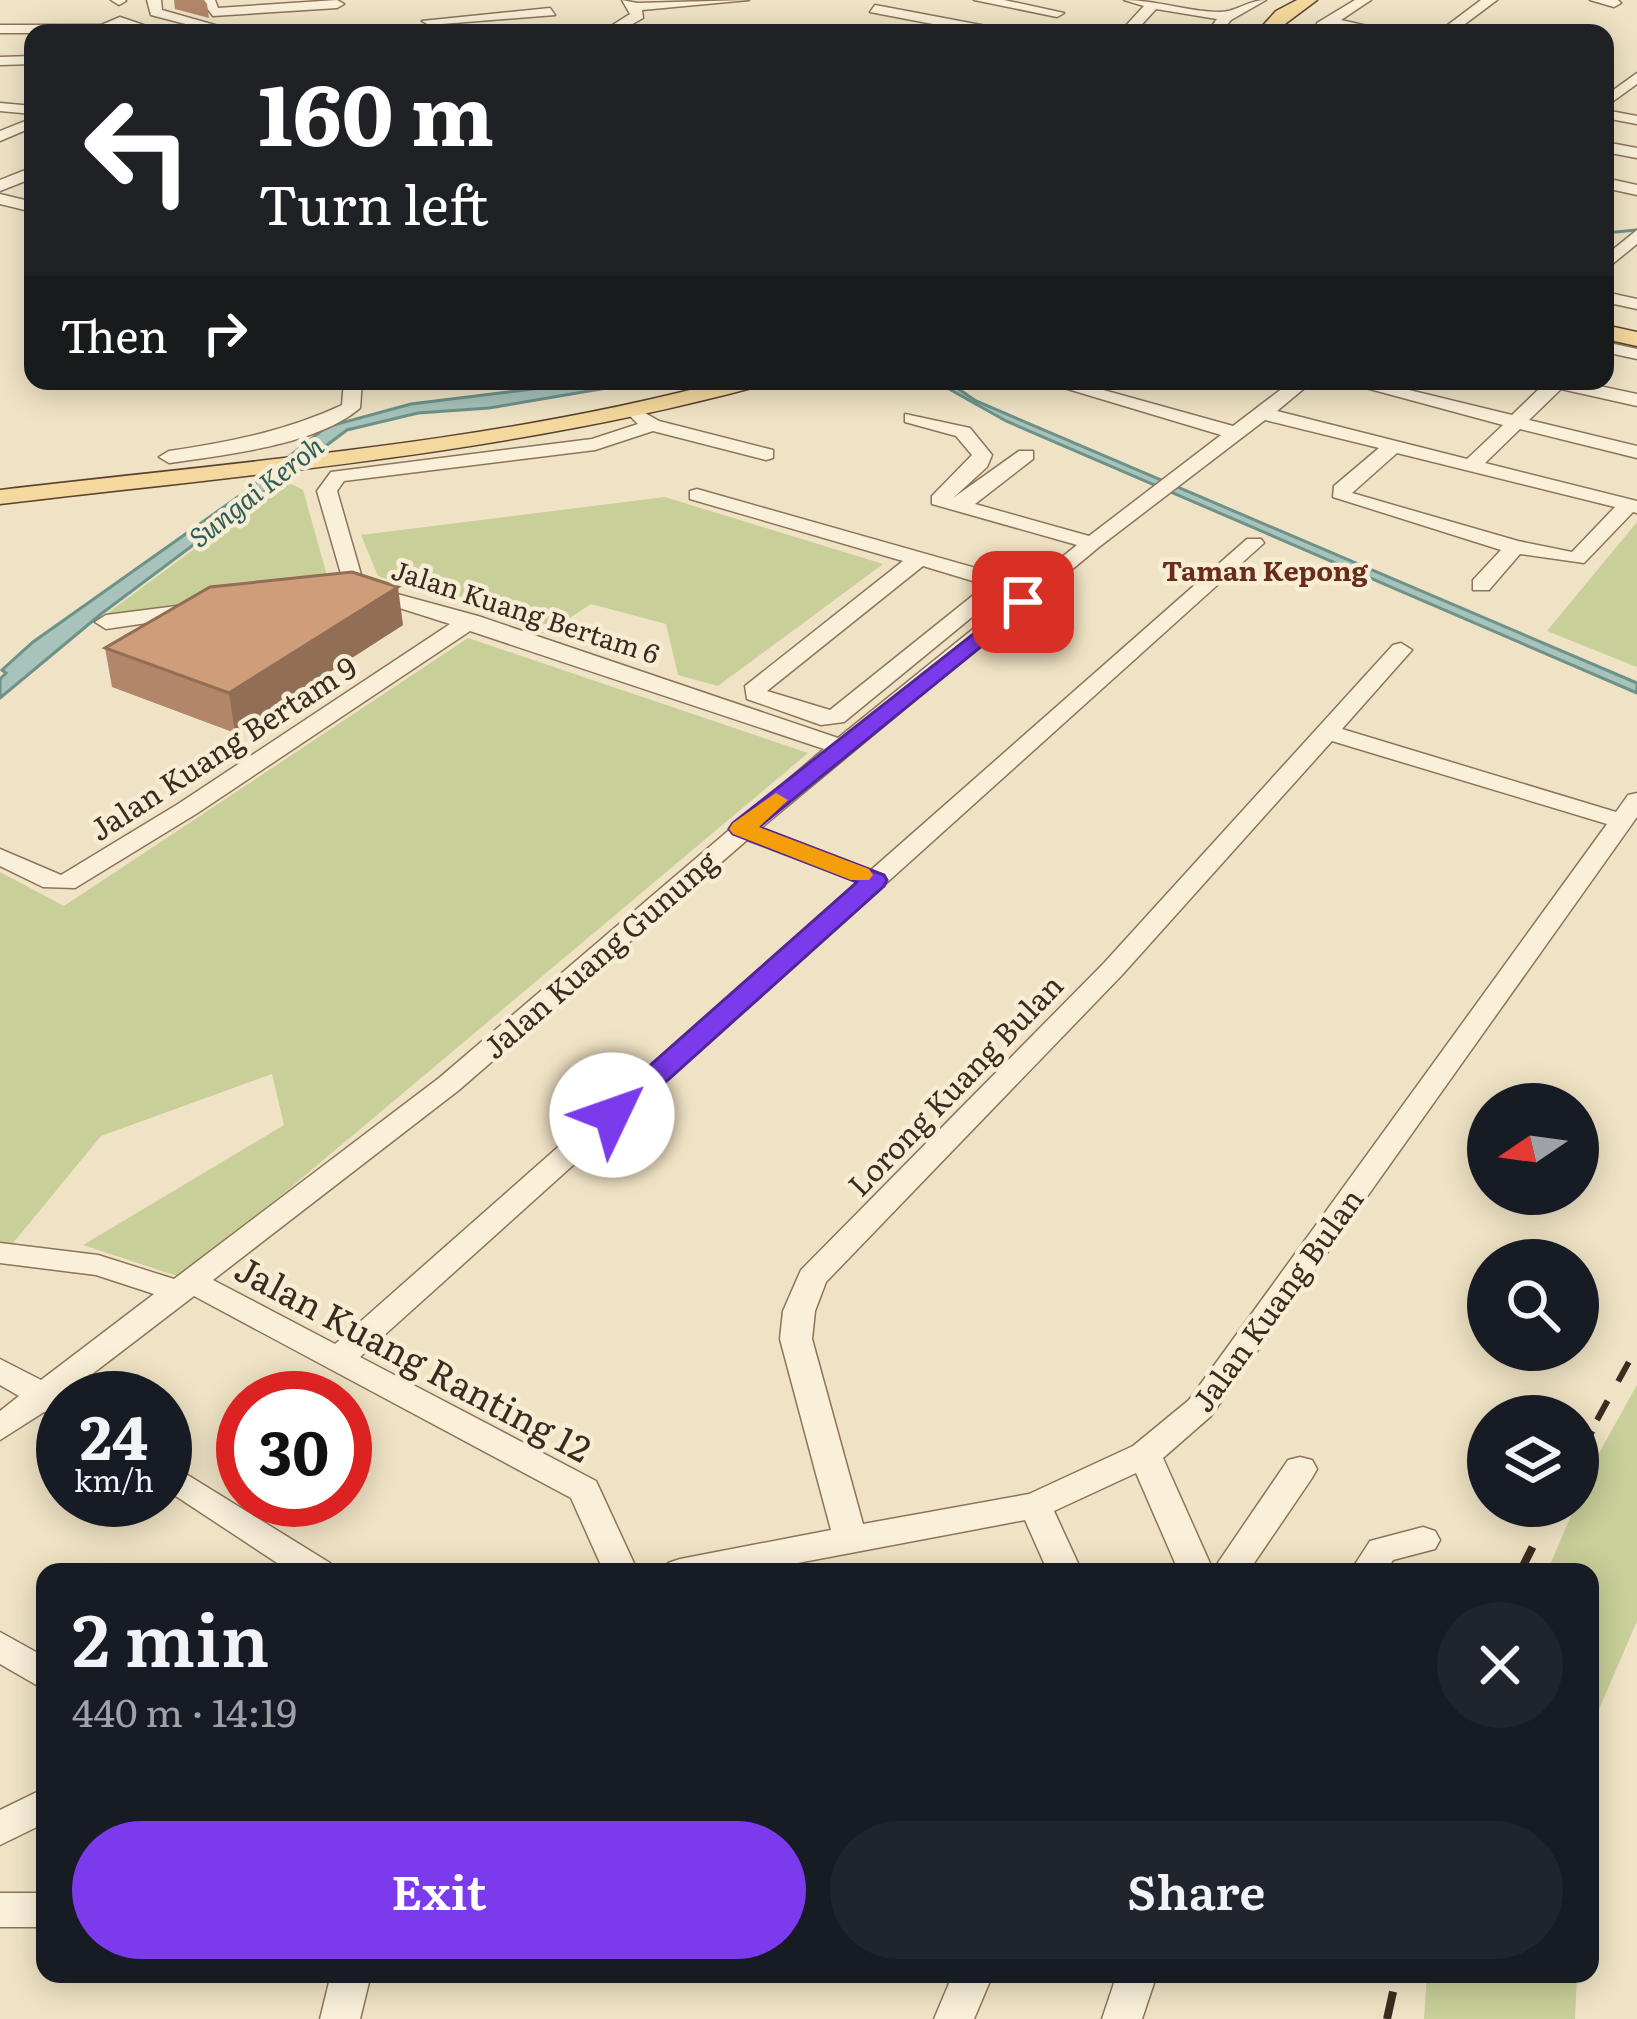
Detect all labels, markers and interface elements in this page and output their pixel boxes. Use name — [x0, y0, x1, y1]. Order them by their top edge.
text: 160 m — [258, 47, 494, 172]
icon: left — [60, 72, 216, 228]
text: Turn left — [258, 161, 489, 242]
text: Then — [60, 300, 168, 367]
icon: right — [192, 300, 258, 366]
water label: Sungai Keroh — [179, 425, 331, 555]
street label: Jalan Kuang Bertam 6 — [387, 548, 665, 672]
district label: Taman Kepong — [1162, 549, 1369, 589]
pin — [972, 551, 1074, 653]
icon: arrive — [990, 569, 1056, 635]
street label: Jalan Kuang Bertam 9 — [80, 644, 364, 850]
street label: Jalan Kuang Gunung — [472, 838, 726, 1068]
street label: Lorong Kuang Bulan — [836, 963, 1072, 1205]
position arrow — [549, 1052, 675, 1178]
north arrow — [1467, 1083, 1599, 1215]
map controls — [1467, 1083, 1599, 1527]
street label: Jalan Kuang Bulan — [1180, 1178, 1372, 1420]
button: search — [1467, 1239, 1599, 1371]
street label: Jalan Kuang Ranting 12 — [226, 1241, 602, 1473]
speed limit sign: 30 — [216, 1371, 372, 1527]
text: 24 — [80, 1389, 148, 1478]
button: layers — [1467, 1395, 1599, 1527]
text: km/h — [74, 1457, 154, 1501]
text: 2 min — [72, 1582, 270, 1689]
button: close — [1437, 1602, 1563, 1728]
text: 440 m · 14:19 — [72, 1681, 297, 1739]
button: Exit — [72, 1821, 806, 1959]
button: Share — [830, 1821, 1563, 1959]

